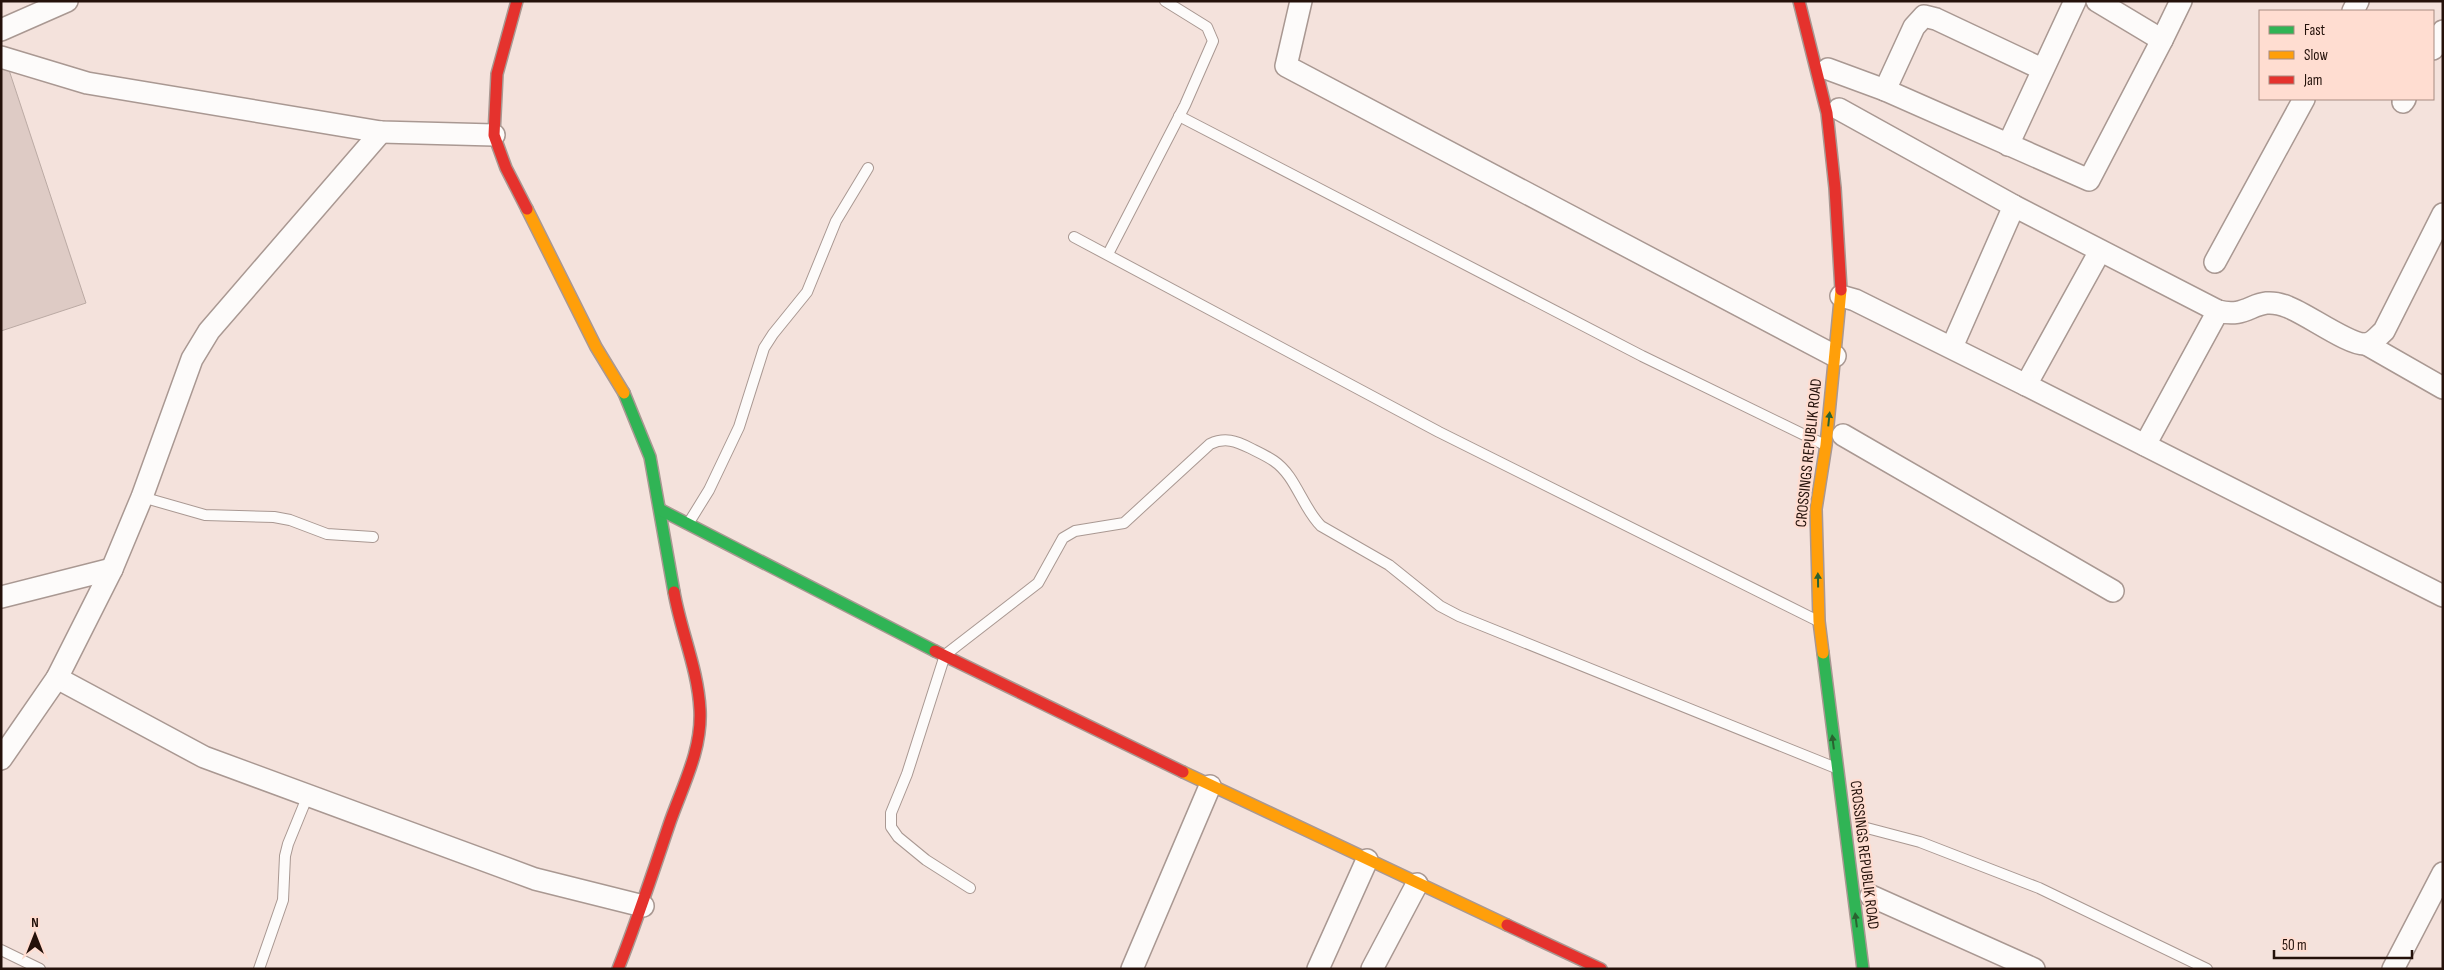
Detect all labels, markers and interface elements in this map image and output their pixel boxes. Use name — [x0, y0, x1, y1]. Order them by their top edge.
legend — [2259, 10, 2434, 100]
text: Fast — [2304, 21, 2326, 40]
text: Slow — [2304, 46, 2328, 65]
text: Jam — [2303, 71, 2322, 90]
street label: CROSSINGS REPUBLIK ROAD — [1792, 378, 1826, 528]
one-way arrow — [1825, 410, 1833, 426]
one-way arrow — [1814, 572, 1822, 588]
one-way arrow — [1829, 734, 1837, 750]
street label: CROSSINGS REPUBLIK ROAD — [1845, 780, 1883, 931]
north arrow — [10, 910, 60, 960]
one-way arrow — [1852, 912, 1860, 928]
text: N — [31, 914, 39, 931]
scale bar — [2274, 928, 2412, 960]
text: 50 m — [2282, 936, 2307, 955]

